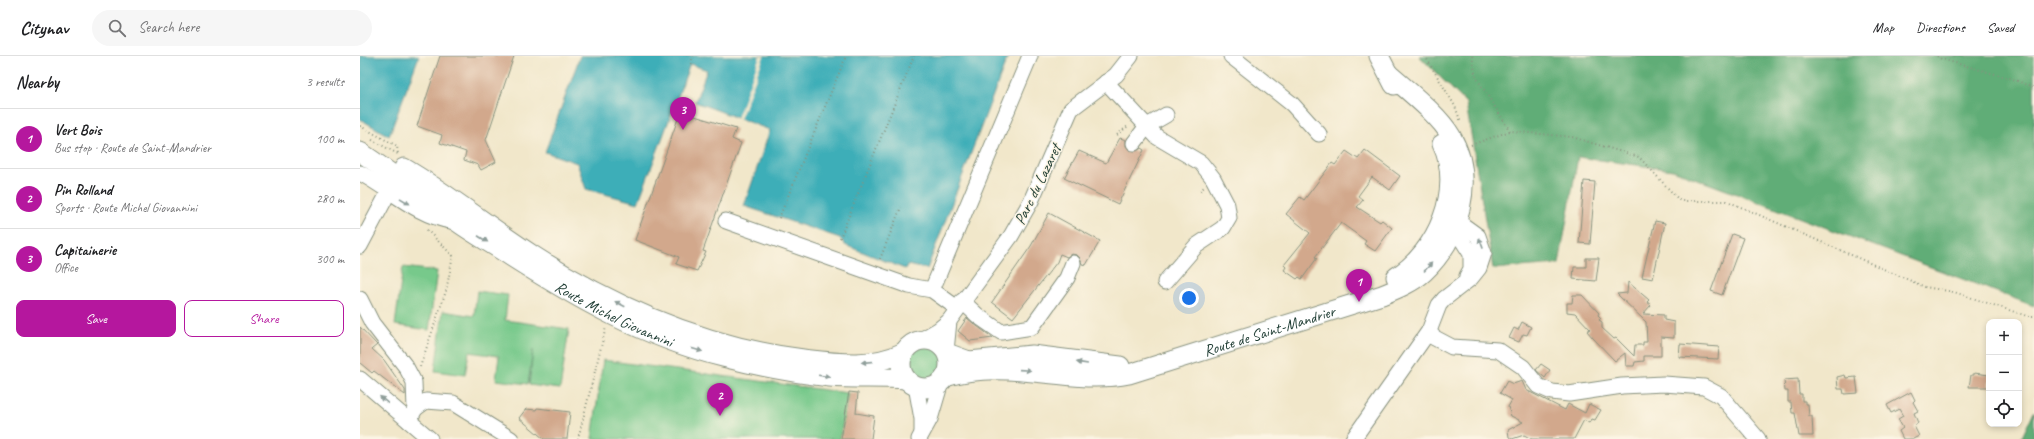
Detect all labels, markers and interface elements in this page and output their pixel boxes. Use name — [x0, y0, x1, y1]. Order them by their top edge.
search box — [92, 10, 372, 46]
text: Citynav — [20, 16, 68, 40]
icon: search — [106, 17, 128, 39]
text: Search here — [138, 18, 199, 37]
text: Map — [1873, 19, 1894, 36]
text: Directions — [1916, 19, 1965, 36]
text: Saved — [1987, 19, 2014, 36]
text: Nearby — [16, 72, 59, 93]
text: 3 results — [306, 74, 344, 90]
pin: 3 — [670, 97, 696, 130]
text: Vert Bois — [54, 121, 101, 140]
text: 1 — [26, 131, 32, 147]
text: 100 m — [316, 131, 344, 147]
street label: Parc du Lazaret — [1010, 139, 1067, 228]
text: Bus stop · Route de Saint-Mandrier — [54, 140, 211, 156]
text: Pin Rolland — [54, 181, 112, 200]
text: 2 — [26, 191, 32, 207]
text: 280 m — [316, 191, 344, 207]
one-way arrow — [400, 197, 410, 205]
text: Sports · Route Michel Giovannini — [54, 200, 197, 216]
one-way arrow — [477, 235, 489, 242]
one-way arrow — [1477, 237, 1483, 249]
text: Capitainerie — [54, 241, 116, 260]
text: 3 — [26, 251, 32, 267]
text: 300 m — [316, 251, 344, 267]
text: Office — [54, 260, 78, 276]
one-way arrow — [1423, 262, 1433, 272]
pin: 1 — [1346, 269, 1372, 302]
street label: Route Michel Giovannini — [551, 277, 678, 352]
your location — [1179, 288, 1199, 308]
button: Save — [16, 300, 176, 337]
button: Share — [184, 300, 344, 337]
one-way arrow — [615, 301, 626, 307]
street label: Route de Saint-Mandrier — [1201, 301, 1340, 361]
map controls — [1986, 319, 2022, 427]
button: + — [1986, 319, 2022, 355]
one-way arrow — [691, 347, 703, 353]
button: − — [1986, 355, 2022, 391]
one-way arrow — [861, 359, 873, 366]
one-way arrow — [1076, 359, 1088, 365]
one-way arrow — [1019, 367, 1031, 374]
one-way arrow — [818, 373, 830, 379]
pin: 2 — [707, 383, 733, 416]
button: locate — [1986, 391, 2022, 427]
one-way arrow — [380, 396, 389, 405]

